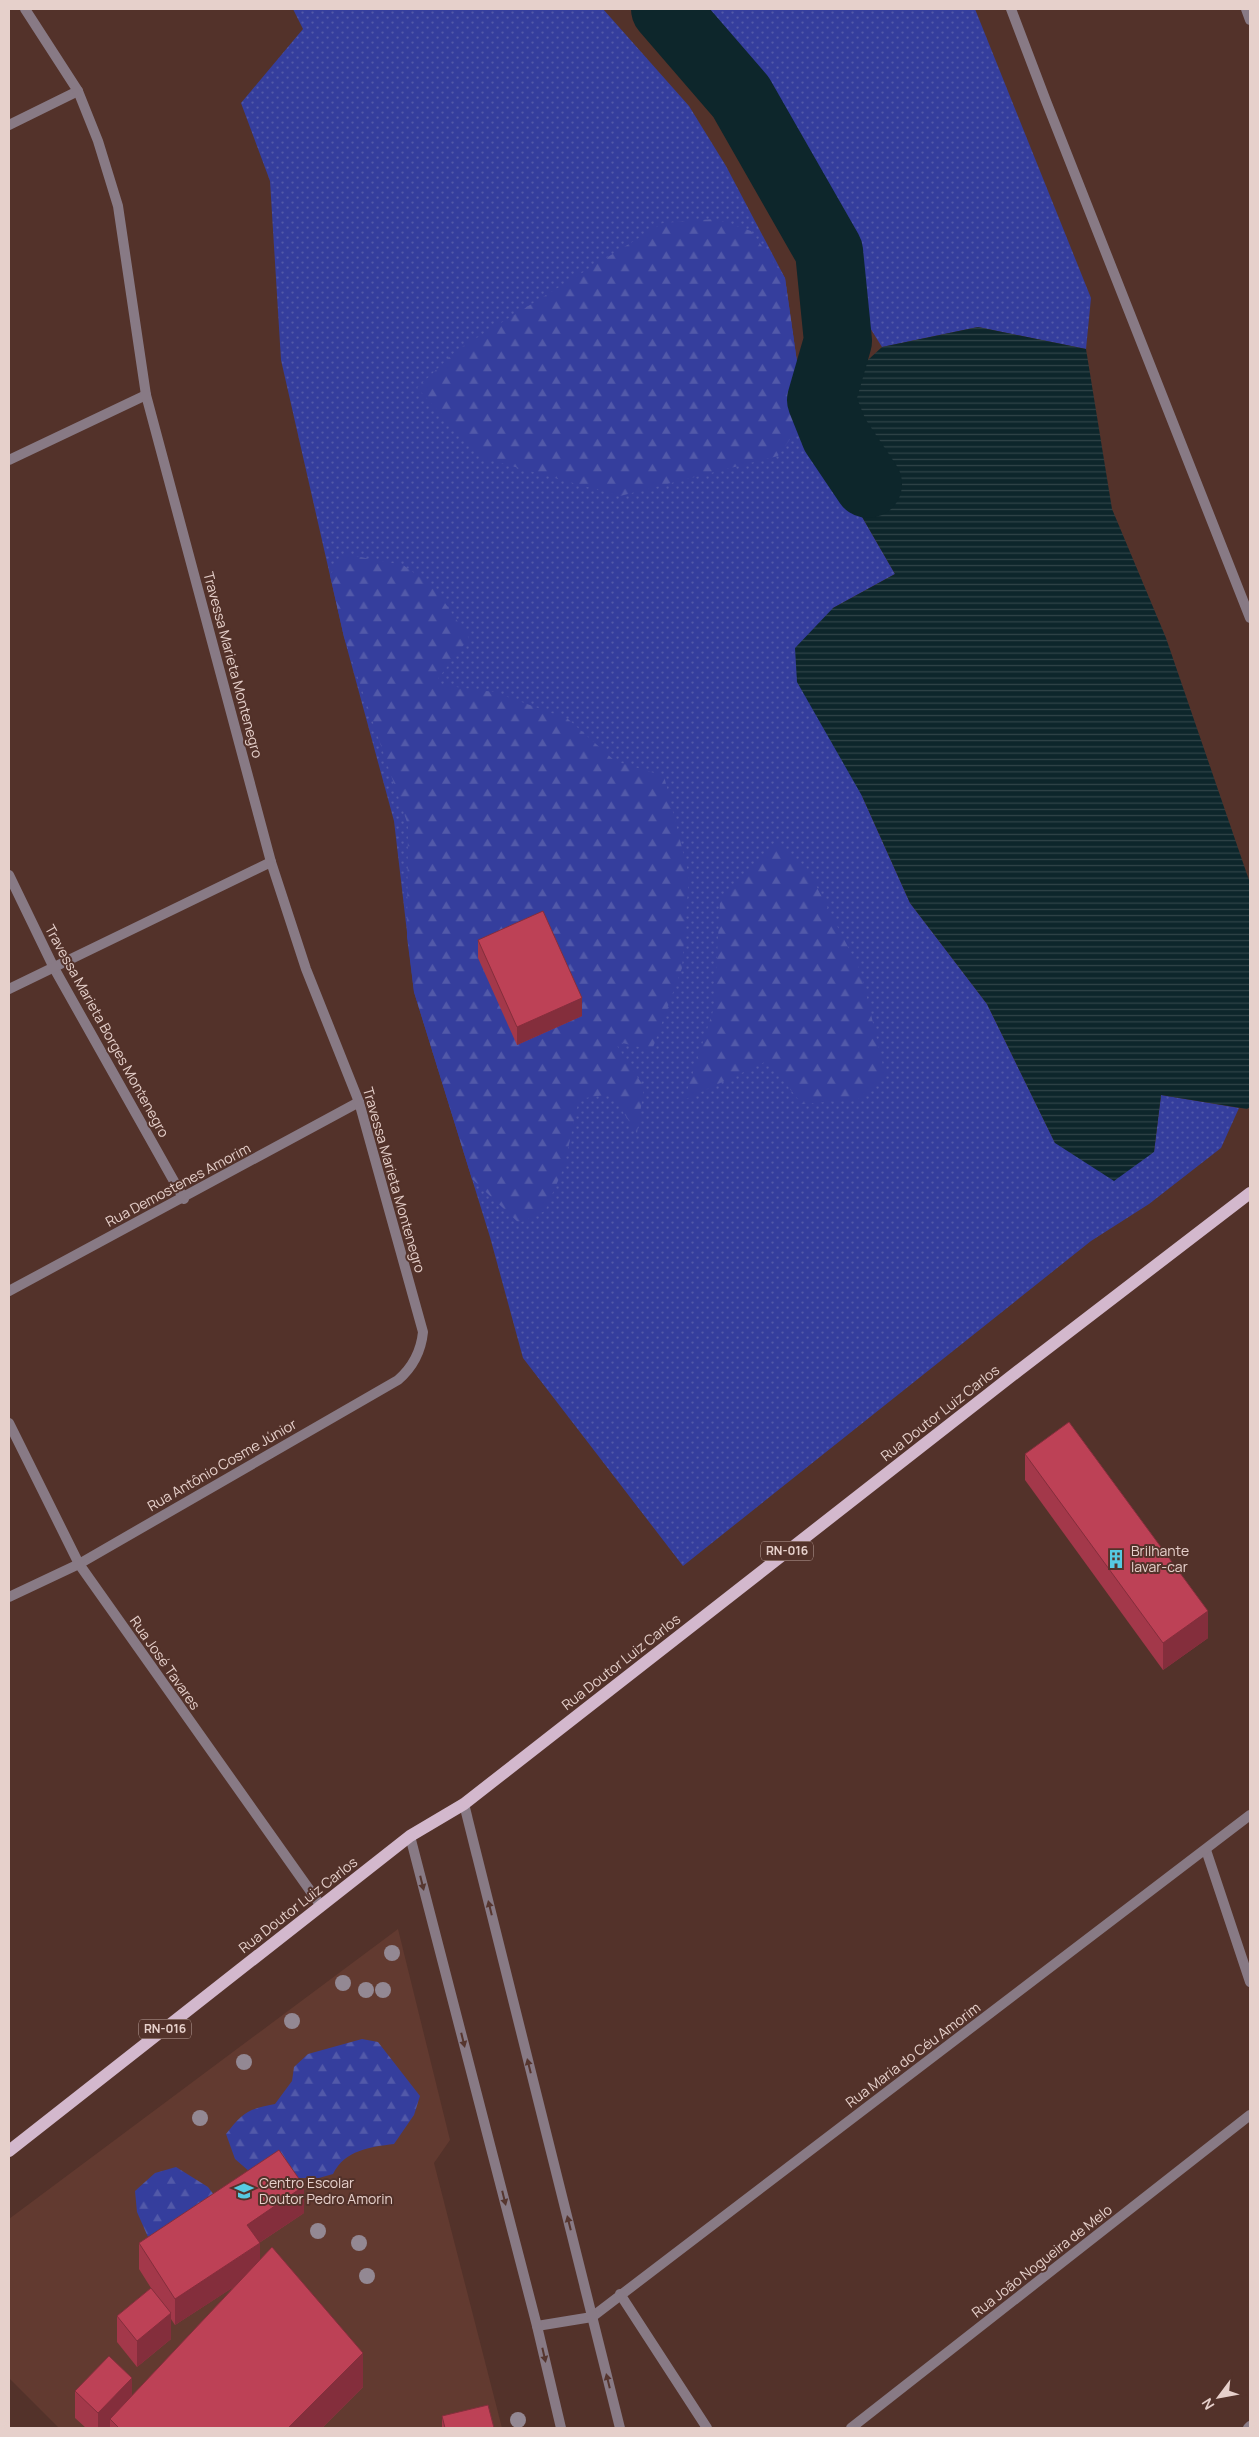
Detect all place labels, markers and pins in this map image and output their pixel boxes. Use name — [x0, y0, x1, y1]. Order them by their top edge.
place label: Brilhante lavar-car — [1131, 1541, 1189, 1576]
building icon: Brilhante lavar-car — [1105, 1548, 1127, 1570]
place label: Centro Escolar Doutor Pedro Amorin — [259, 2173, 393, 2208]
school or university icon: Centro Escolar Doutor Pedro Amorin — [233, 2180, 255, 2202]

